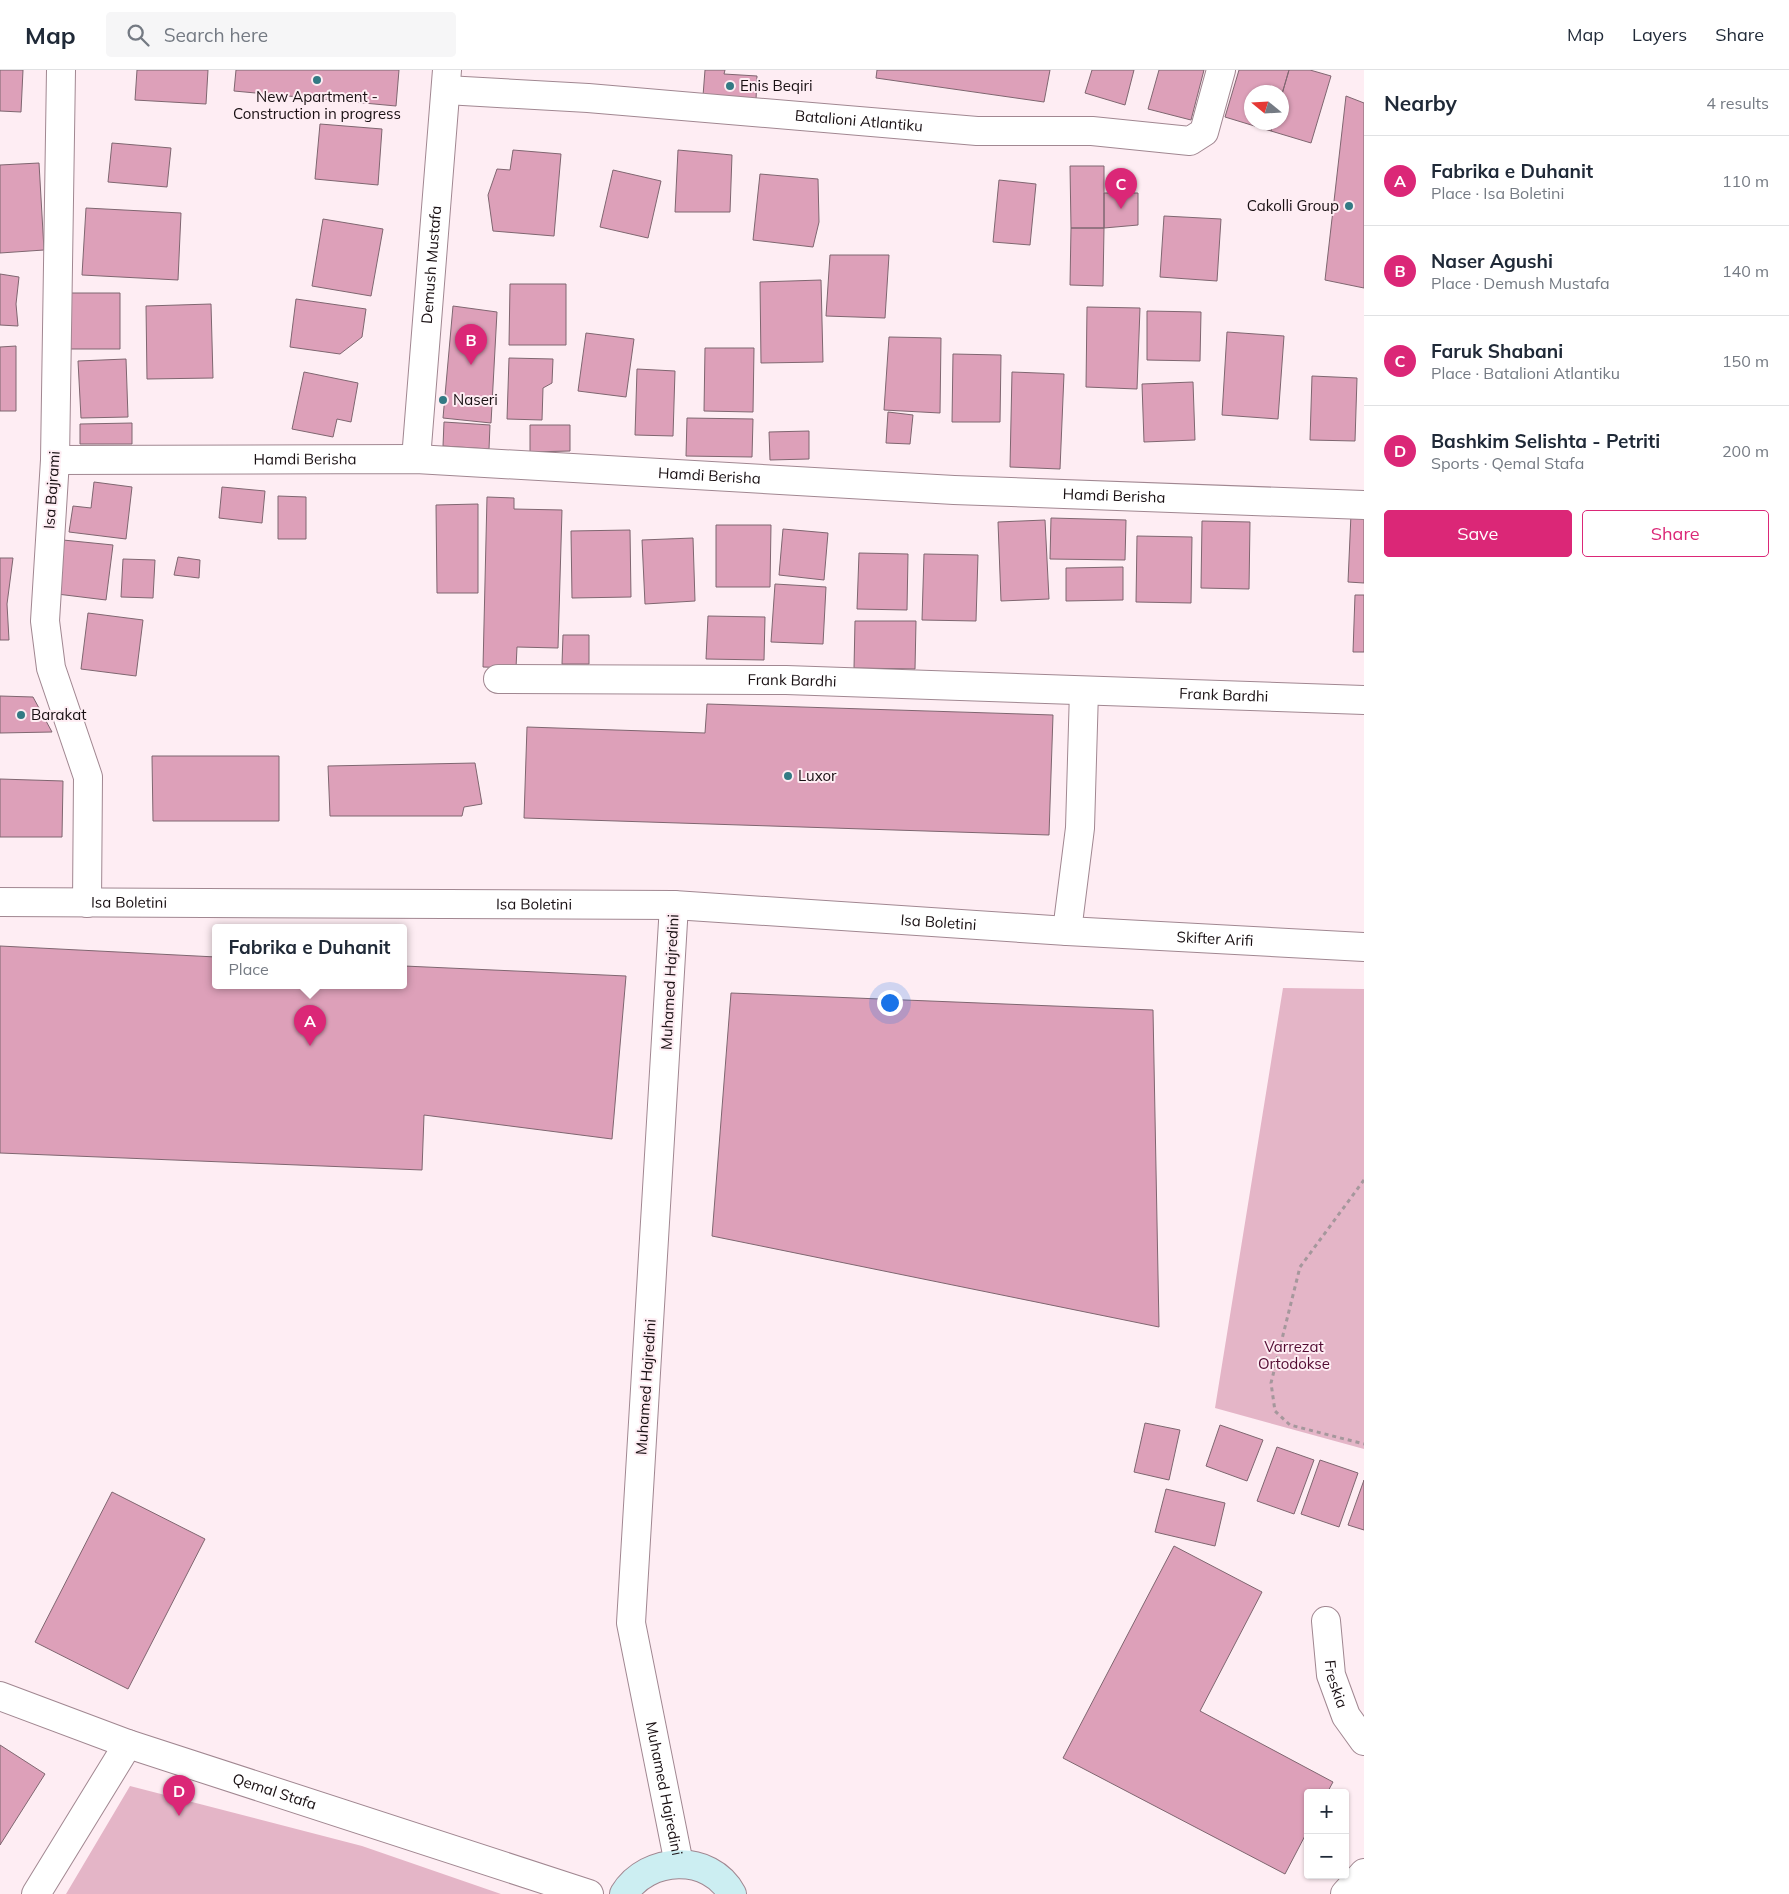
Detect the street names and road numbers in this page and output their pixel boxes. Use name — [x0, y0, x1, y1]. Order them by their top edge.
street label: Batalioni Atlantiku — [794, 106, 924, 135]
street label: Demush Mustafa — [417, 205, 445, 324]
street label: Hamdi Berisha — [254, 449, 356, 468]
street label: Isa Bajrami — [39, 450, 64, 530]
street label: Hamdi Berisha — [658, 463, 761, 488]
street label: Hamdi Berisha — [1062, 484, 1166, 507]
street label: Frank Bardhi — [747, 670, 837, 691]
street label: Frank Bardhi — [1179, 684, 1269, 706]
street label: Isa Boletini — [91, 892, 167, 912]
street label: Isa Boletini — [496, 894, 572, 914]
street label: Isa Boletini — [900, 910, 977, 934]
street label: Muhamed Hajredini — [656, 914, 683, 1050]
street label: Skifter Arifi — [1176, 927, 1254, 950]
street label: Muhamed Hajredini — [631, 1318, 660, 1455]
street label: Freskia — [1321, 1659, 1352, 1711]
street label: Muhamed Hajredini — [642, 1720, 687, 1857]
street label: Qemal Stafa — [230, 1769, 319, 1814]

